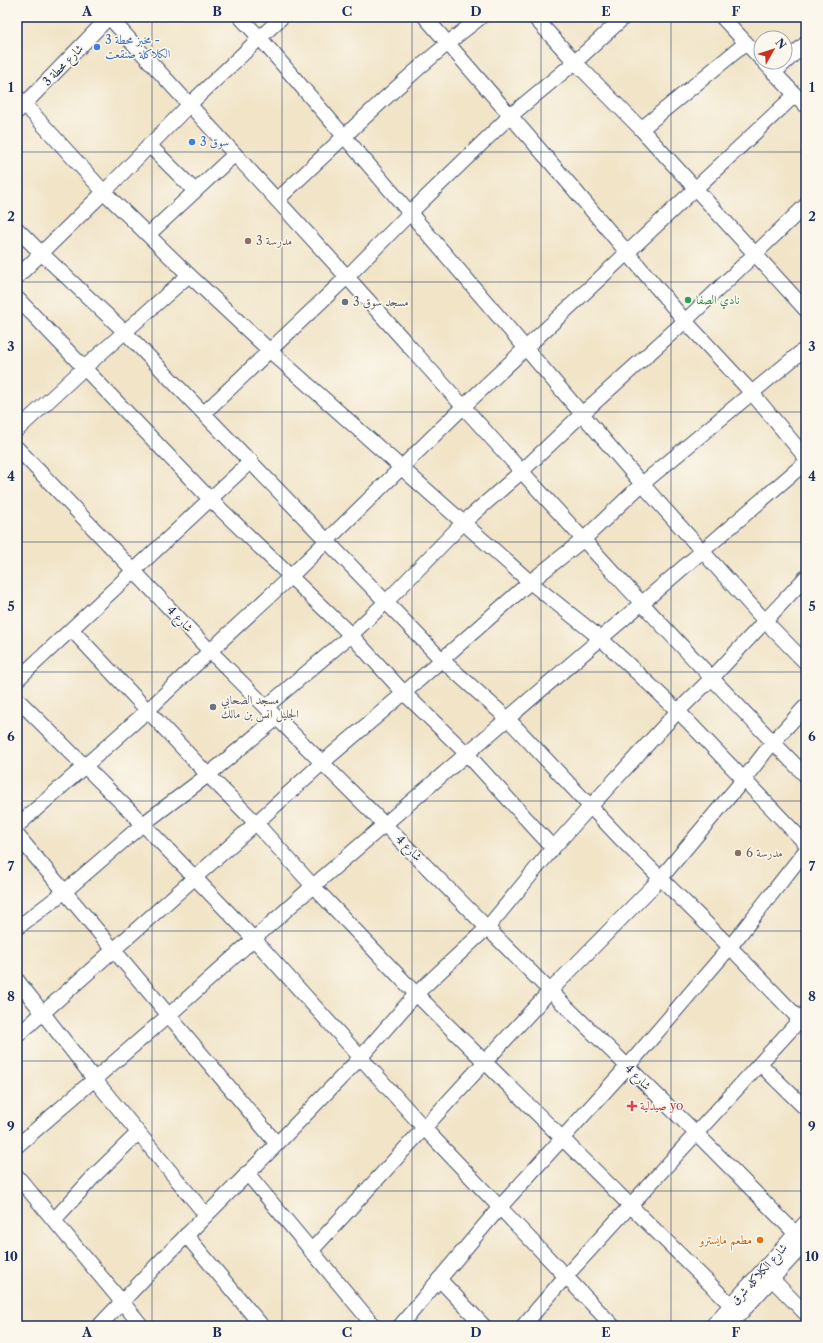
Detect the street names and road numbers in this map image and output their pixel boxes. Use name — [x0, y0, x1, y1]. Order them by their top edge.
street label: شارع محطة 3 — [39, 41, 89, 91]
street label: شارع 4 — [161, 602, 197, 638]
street label: شارع 4 — [390, 831, 426, 867]
street label: شارع 4 — [619, 1060, 655, 1096]
street label: شارع الكلاكله شرق — [727, 1240, 793, 1310]

